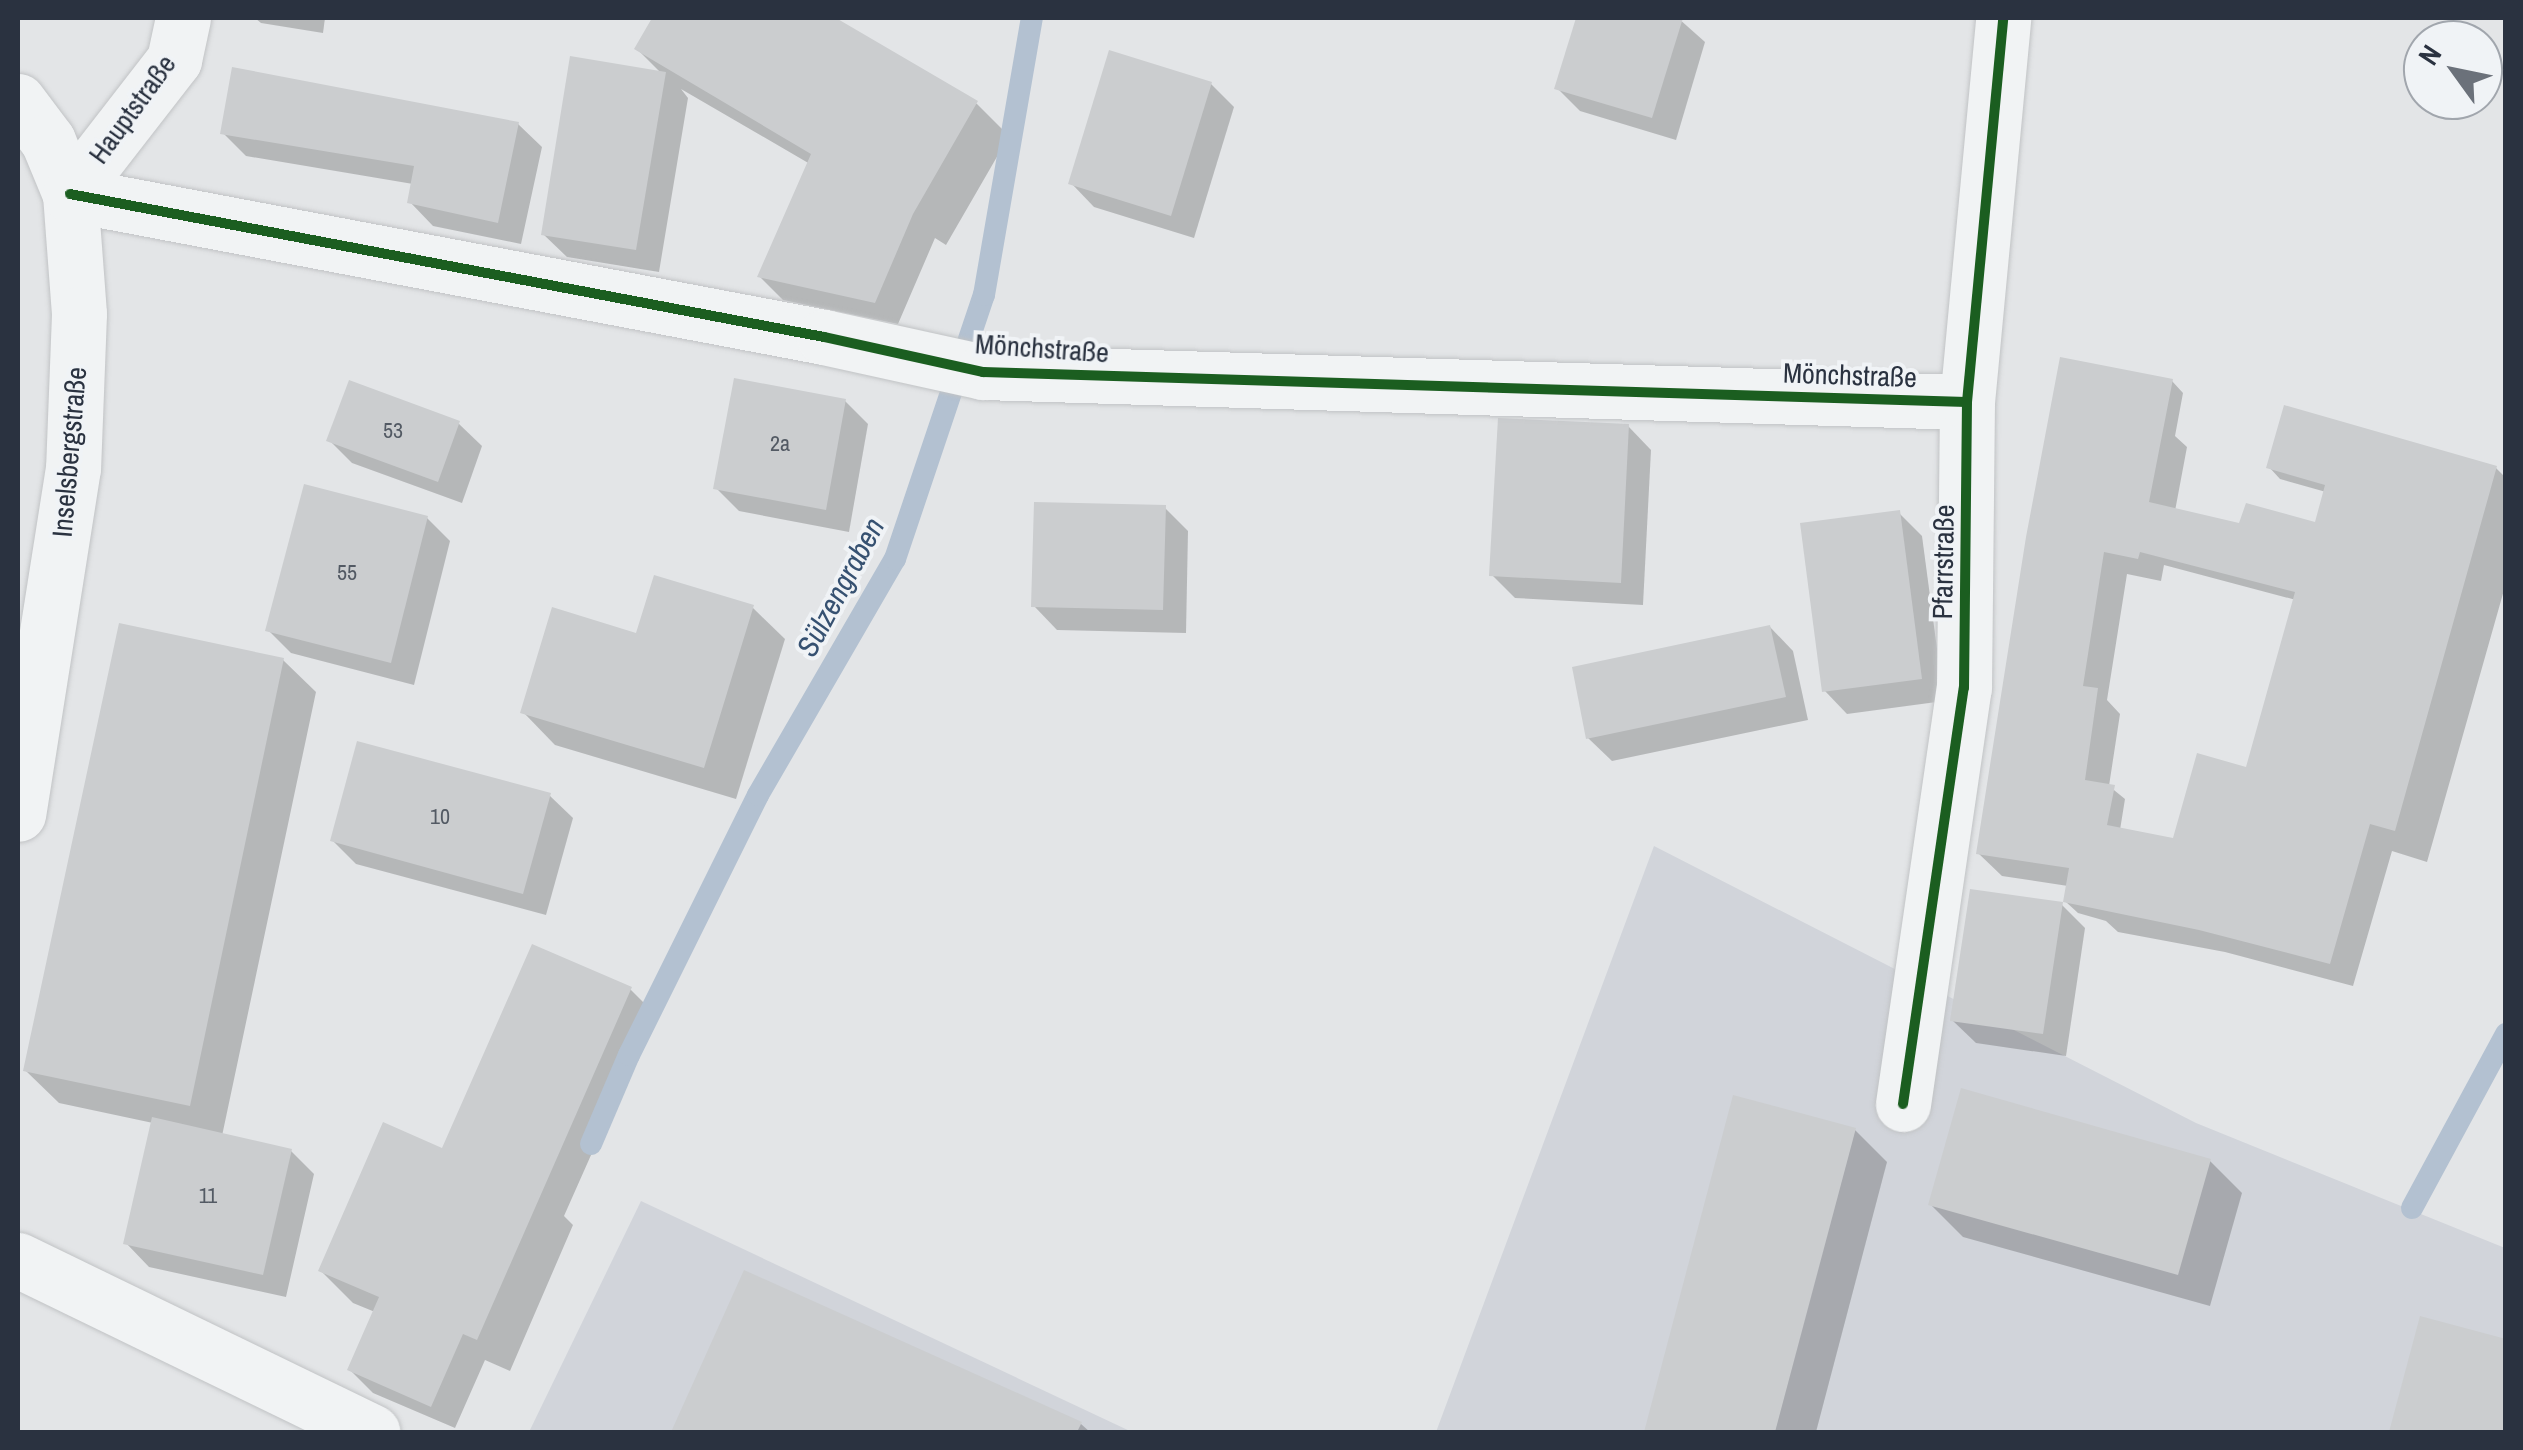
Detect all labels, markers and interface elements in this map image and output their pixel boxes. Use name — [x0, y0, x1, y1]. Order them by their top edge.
north arrow — [2403, 20, 2503, 120]
text: N — [2409, 37, 2450, 72]
street label: Hauptstraße — [81, 48, 183, 170]
street label: Mönchstraße — [974, 327, 1110, 369]
street label: Mönchstraße — [1782, 356, 1918, 394]
street label: Inselsbergstraße — [45, 365, 93, 539]
house number: 53 — [383, 418, 403, 444]
house number: 2a — [770, 431, 790, 457]
street label: Pfarrstraße — [1925, 504, 1961, 620]
water label: Sülzengraben — [788, 512, 892, 662]
house number: 55 — [337, 560, 357, 586]
house number: 10 — [430, 804, 450, 830]
house number: 11 — [199, 1183, 217, 1209]

